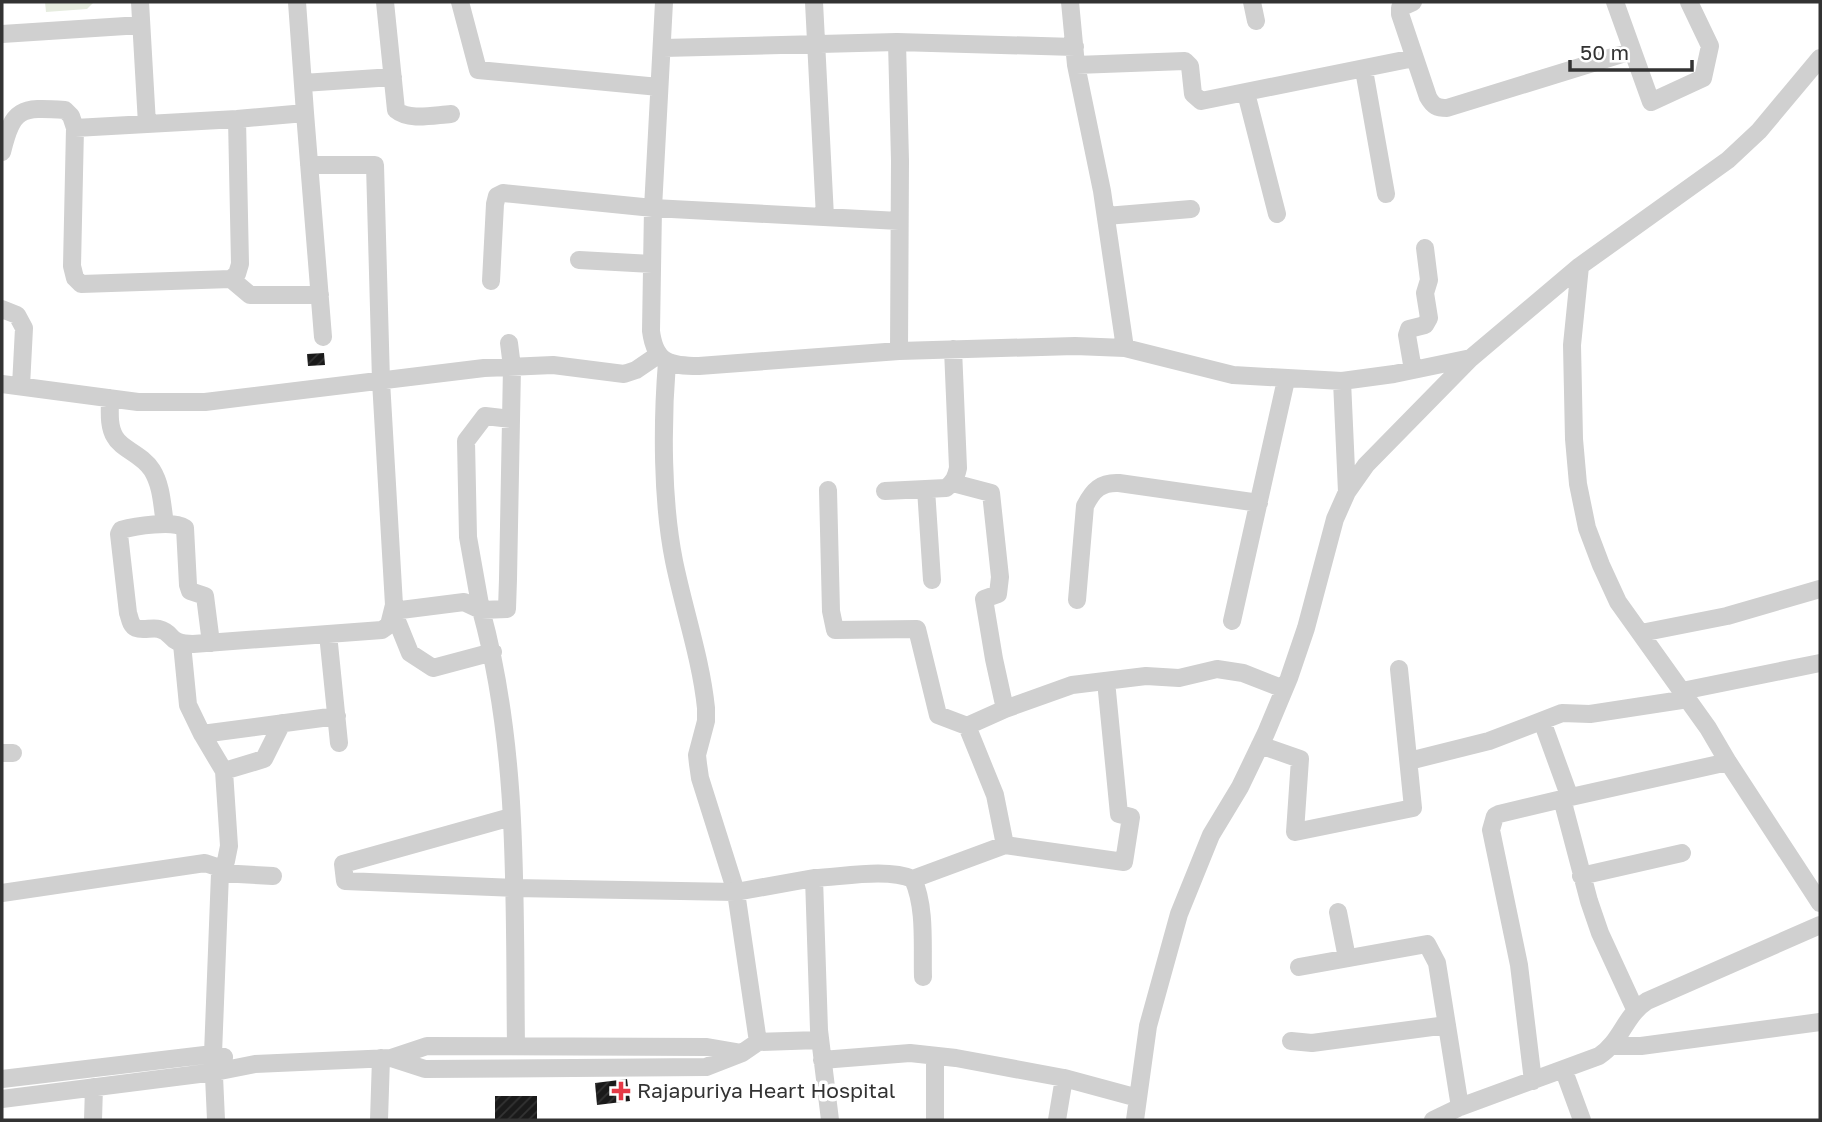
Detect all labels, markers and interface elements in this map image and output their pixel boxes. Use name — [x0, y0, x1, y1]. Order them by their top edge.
scale bar — [1570, 28, 1692, 72]
text: 50 m — [1580, 39, 1629, 65]
place label: Rajapuriya Heart Hospital — [637, 1077, 896, 1103]
marker: Rajapuriya Heart Hospital — [611, 1081, 631, 1101]

